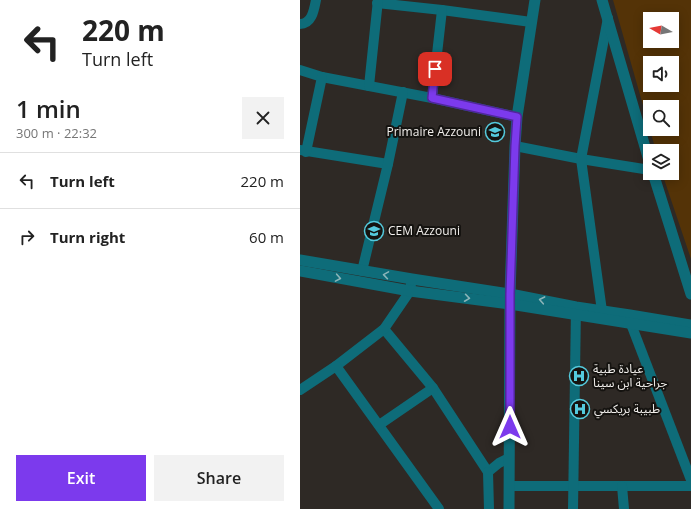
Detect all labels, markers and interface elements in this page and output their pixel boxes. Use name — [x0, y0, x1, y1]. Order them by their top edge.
text: 220 m — [82, 11, 165, 49]
north arrow — [643, 12, 679, 48]
map controls — [643, 12, 679, 180]
icon: left — [16, 16, 68, 68]
text: Turn left — [82, 47, 153, 71]
pin — [418, 52, 452, 86]
button: sound — [643, 56, 679, 92]
icon: arrive — [424, 58, 446, 80]
text: 1 min — [16, 92, 81, 125]
button: close — [242, 97, 284, 139]
button: search — [643, 100, 679, 136]
school or university icon: Primaire Azzouni — [484, 121, 506, 143]
place label: Primaire Azzouni — [386, 123, 481, 140]
text: 300 m · 22:32 — [16, 124, 97, 142]
button: layers — [643, 144, 679, 180]
icon: left — [16, 170, 38, 192]
text: Turn left — [50, 171, 115, 191]
text: 220 m — [240, 171, 284, 191]
school or university icon: CEM Azzouni — [363, 220, 385, 242]
place label: CEM Azzouni — [388, 222, 460, 239]
icon: right — [16, 226, 38, 248]
text: Turn right — [50, 227, 125, 247]
text: 60 m — [249, 227, 284, 247]
one-way arrow — [383, 271, 389, 280]
one-way arrow — [335, 273, 342, 282]
one-way arrow — [464, 293, 470, 302]
one-way arrow — [539, 297, 545, 305]
place label: عيادة طبية جراحية ابن سينا — [593, 360, 667, 391]
hospital icon: عيادة طبية جراحية ابن سينا — [568, 365, 590, 387]
hospital icon: طبيبة بريكسي — [569, 398, 591, 420]
place label: طبيبة بريكسي — [594, 400, 660, 419]
position arrow — [489, 406, 531, 448]
button: Exit — [16, 455, 146, 501]
button: Share — [154, 455, 284, 501]

